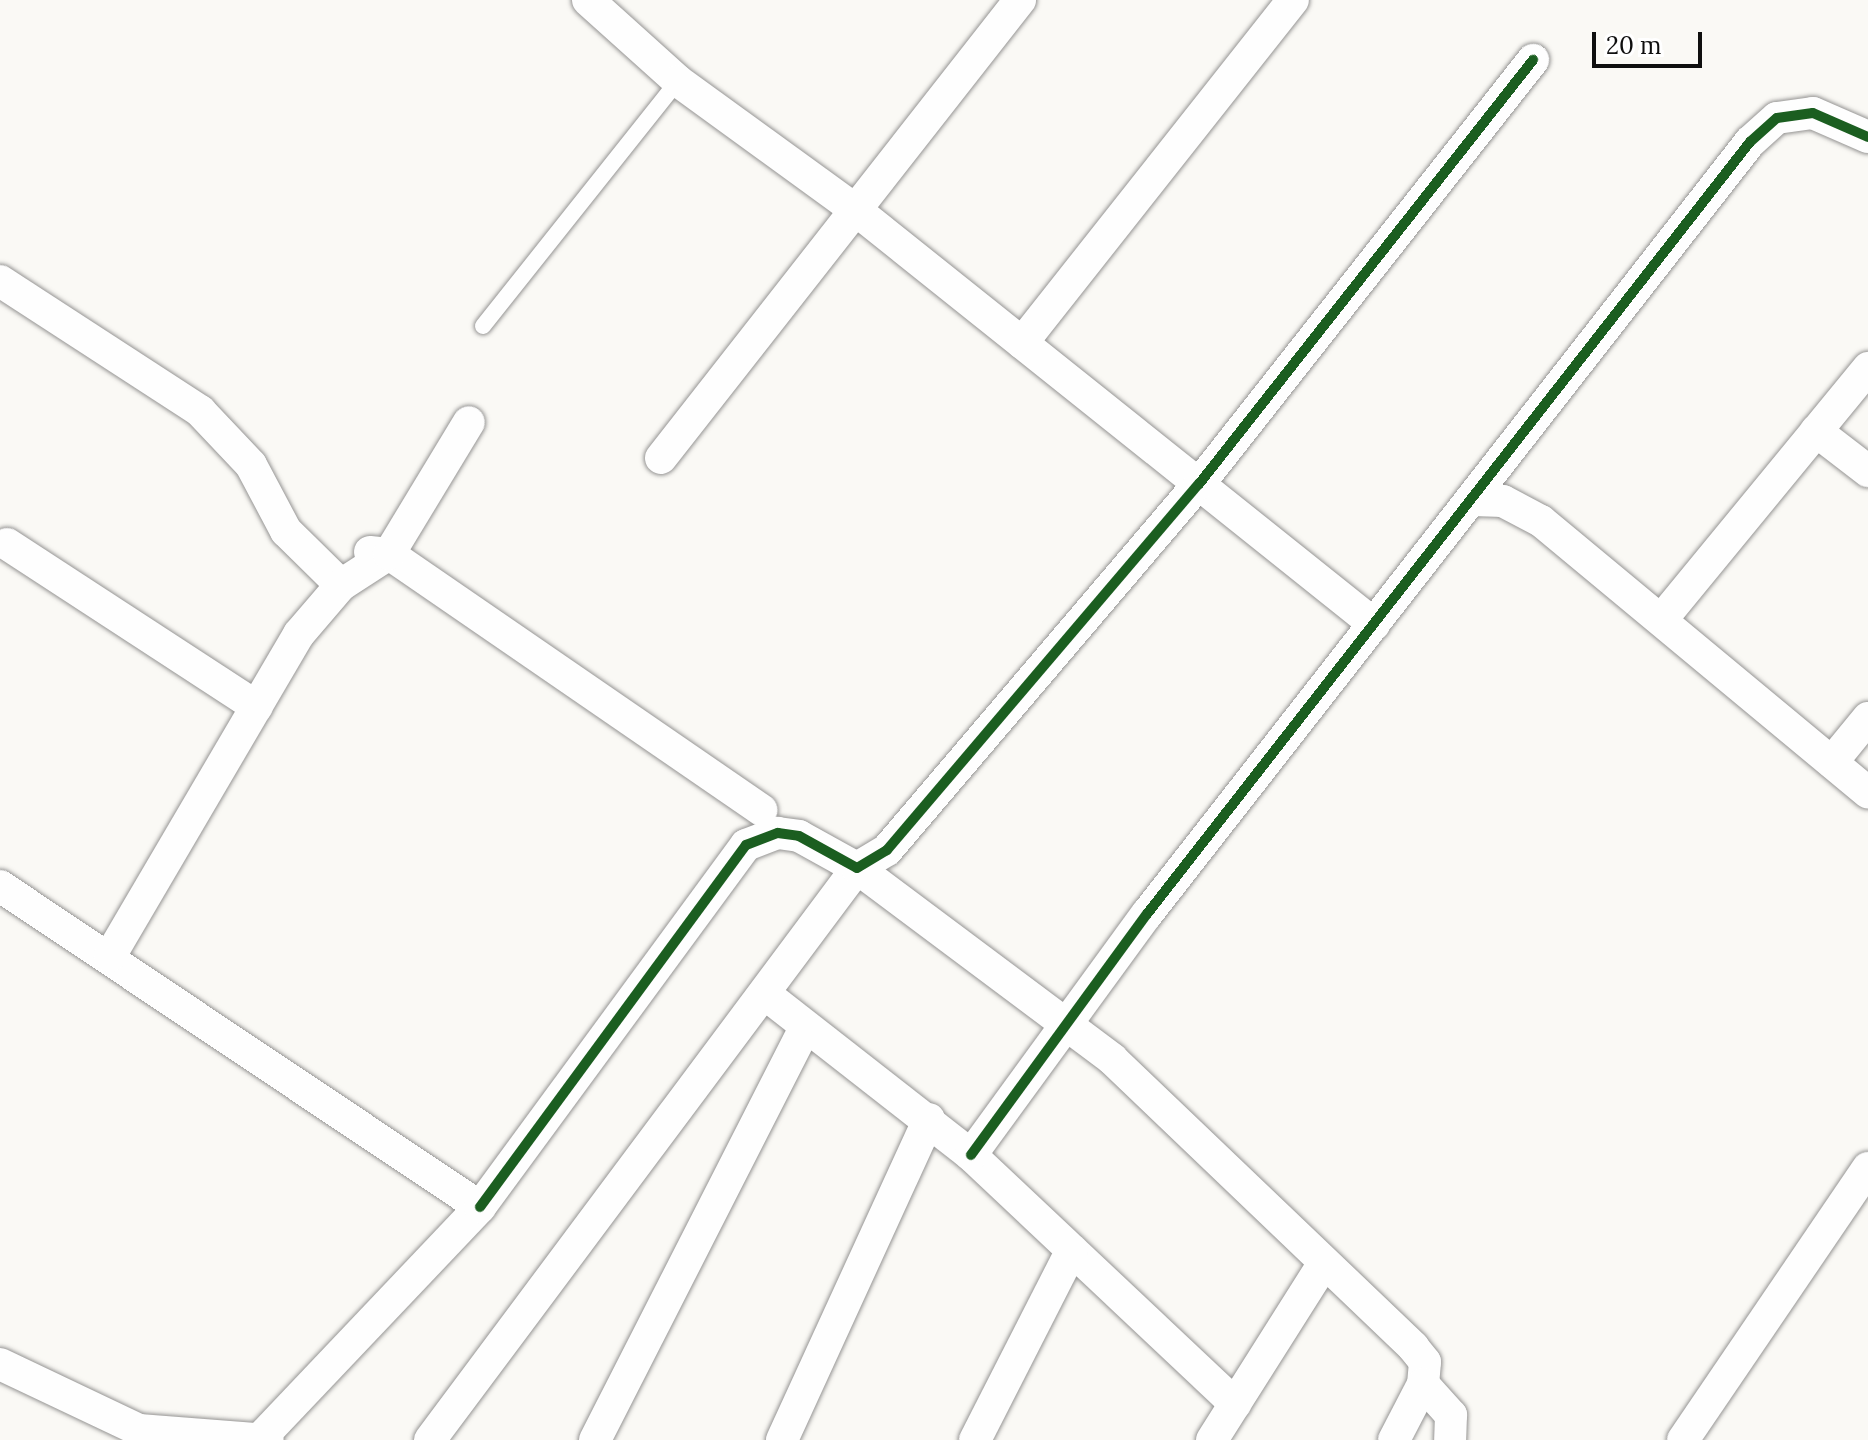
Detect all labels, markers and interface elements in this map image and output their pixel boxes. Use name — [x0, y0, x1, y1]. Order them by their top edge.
scale bar — [1596, 16, 1706, 66]
text: 20 m — [1606, 30, 1662, 61]

